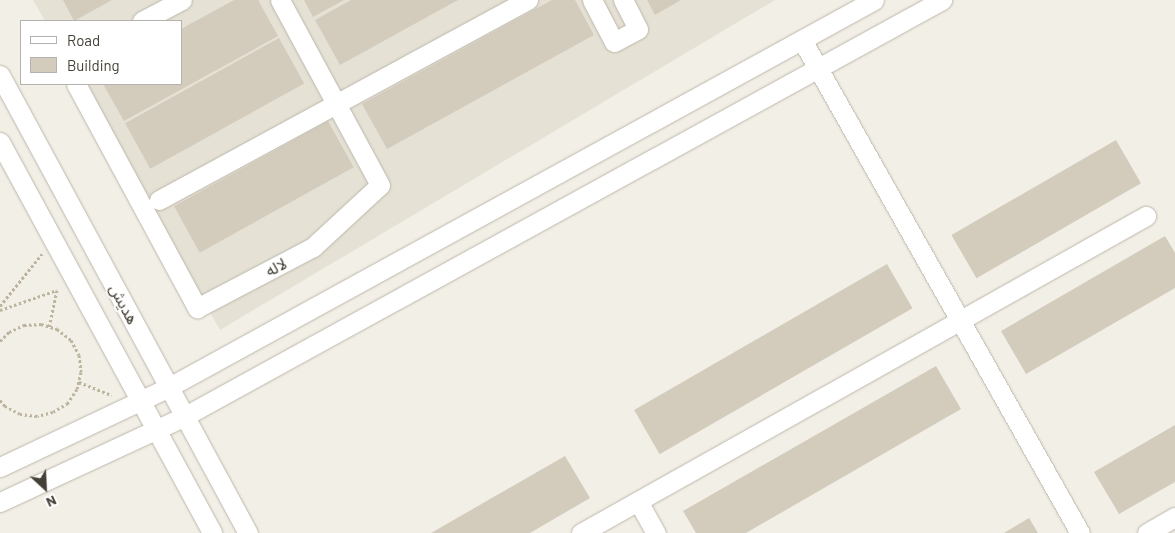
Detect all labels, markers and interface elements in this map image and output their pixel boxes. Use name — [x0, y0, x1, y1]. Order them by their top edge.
legend — [20, 20, 182, 85]
text: Road — [67, 31, 100, 49]
text: Building — [67, 56, 120, 74]
street label: لاله — [262, 254, 290, 280]
street label: هدیش — [105, 281, 143, 327]
north arrow — [20, 463, 70, 513]
text: N — [44, 492, 59, 512]

